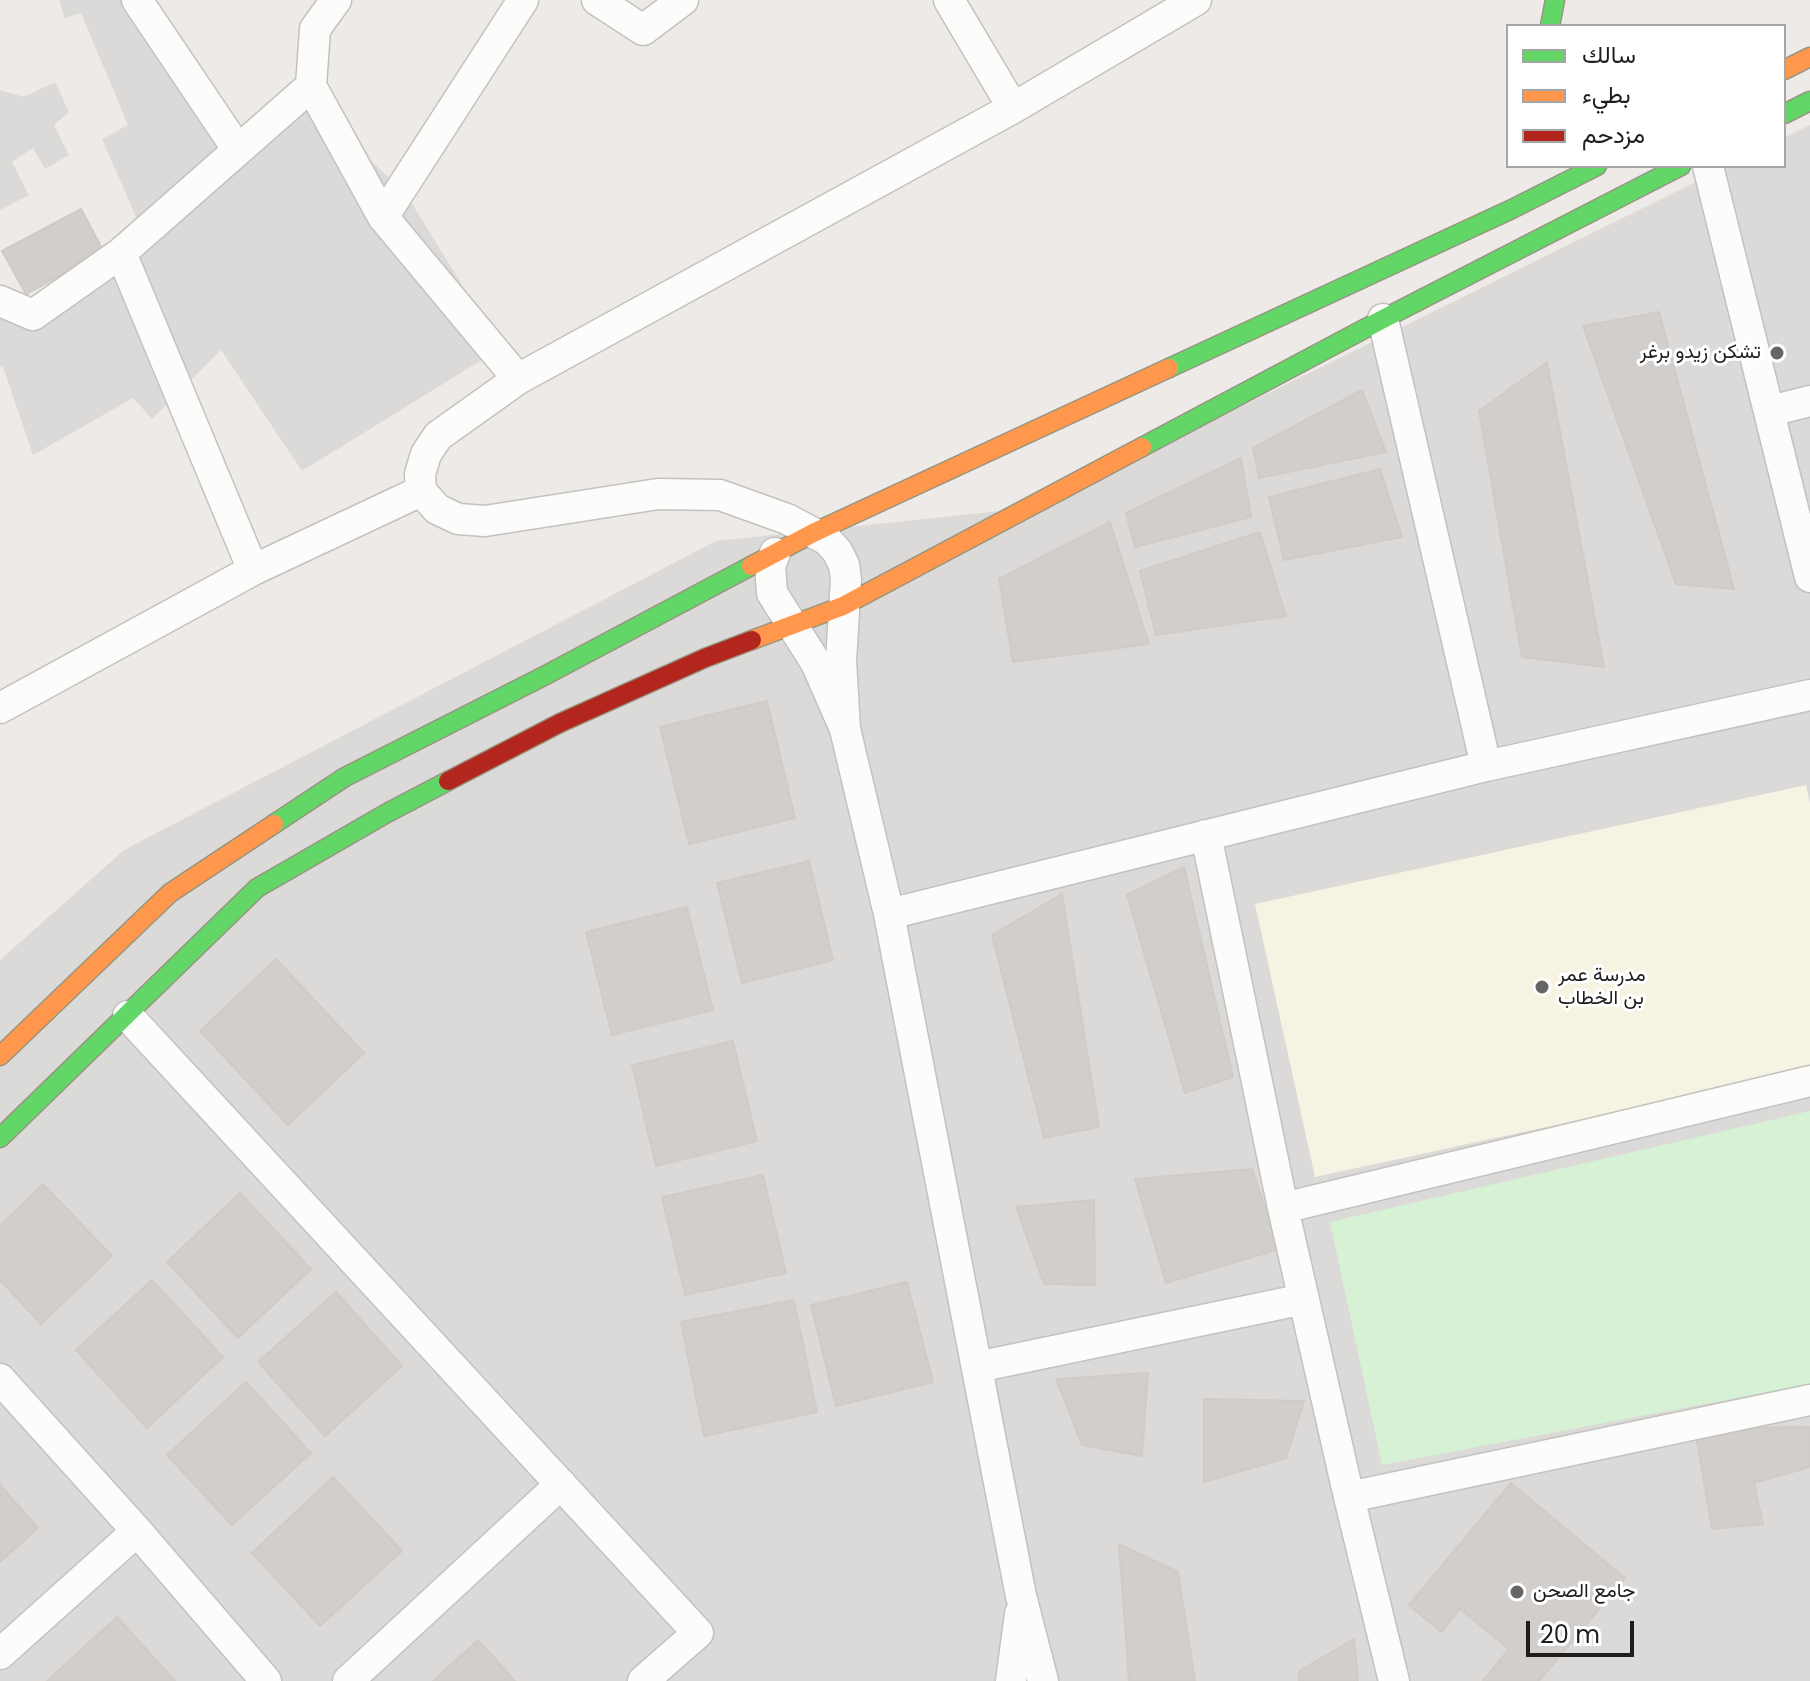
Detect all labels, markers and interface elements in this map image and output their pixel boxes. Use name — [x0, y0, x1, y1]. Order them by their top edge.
legend — [1506, 24, 1786, 168]
text: سالك — [1582, 38, 1636, 71]
text: بطيء — [1582, 78, 1631, 111]
text: مزدحم — [1582, 118, 1645, 151]
place label: تشكن زيدو برغر — [1640, 341, 1761, 365]
marker: تشكن زيدو برغر — [1768, 344, 1786, 362]
place label: مدرسة عمر بن الخطاب — [1558, 964, 1646, 1011]
marker: مدرسة عمر بن الخطاب — [1533, 978, 1551, 996]
place label: جامع الصحن — [1533, 1580, 1635, 1604]
marker: جامع الصحن — [1508, 1583, 1526, 1601]
scale bar — [1530, 1605, 1638, 1655]
text: 20 m — [1540, 1618, 1600, 1651]

